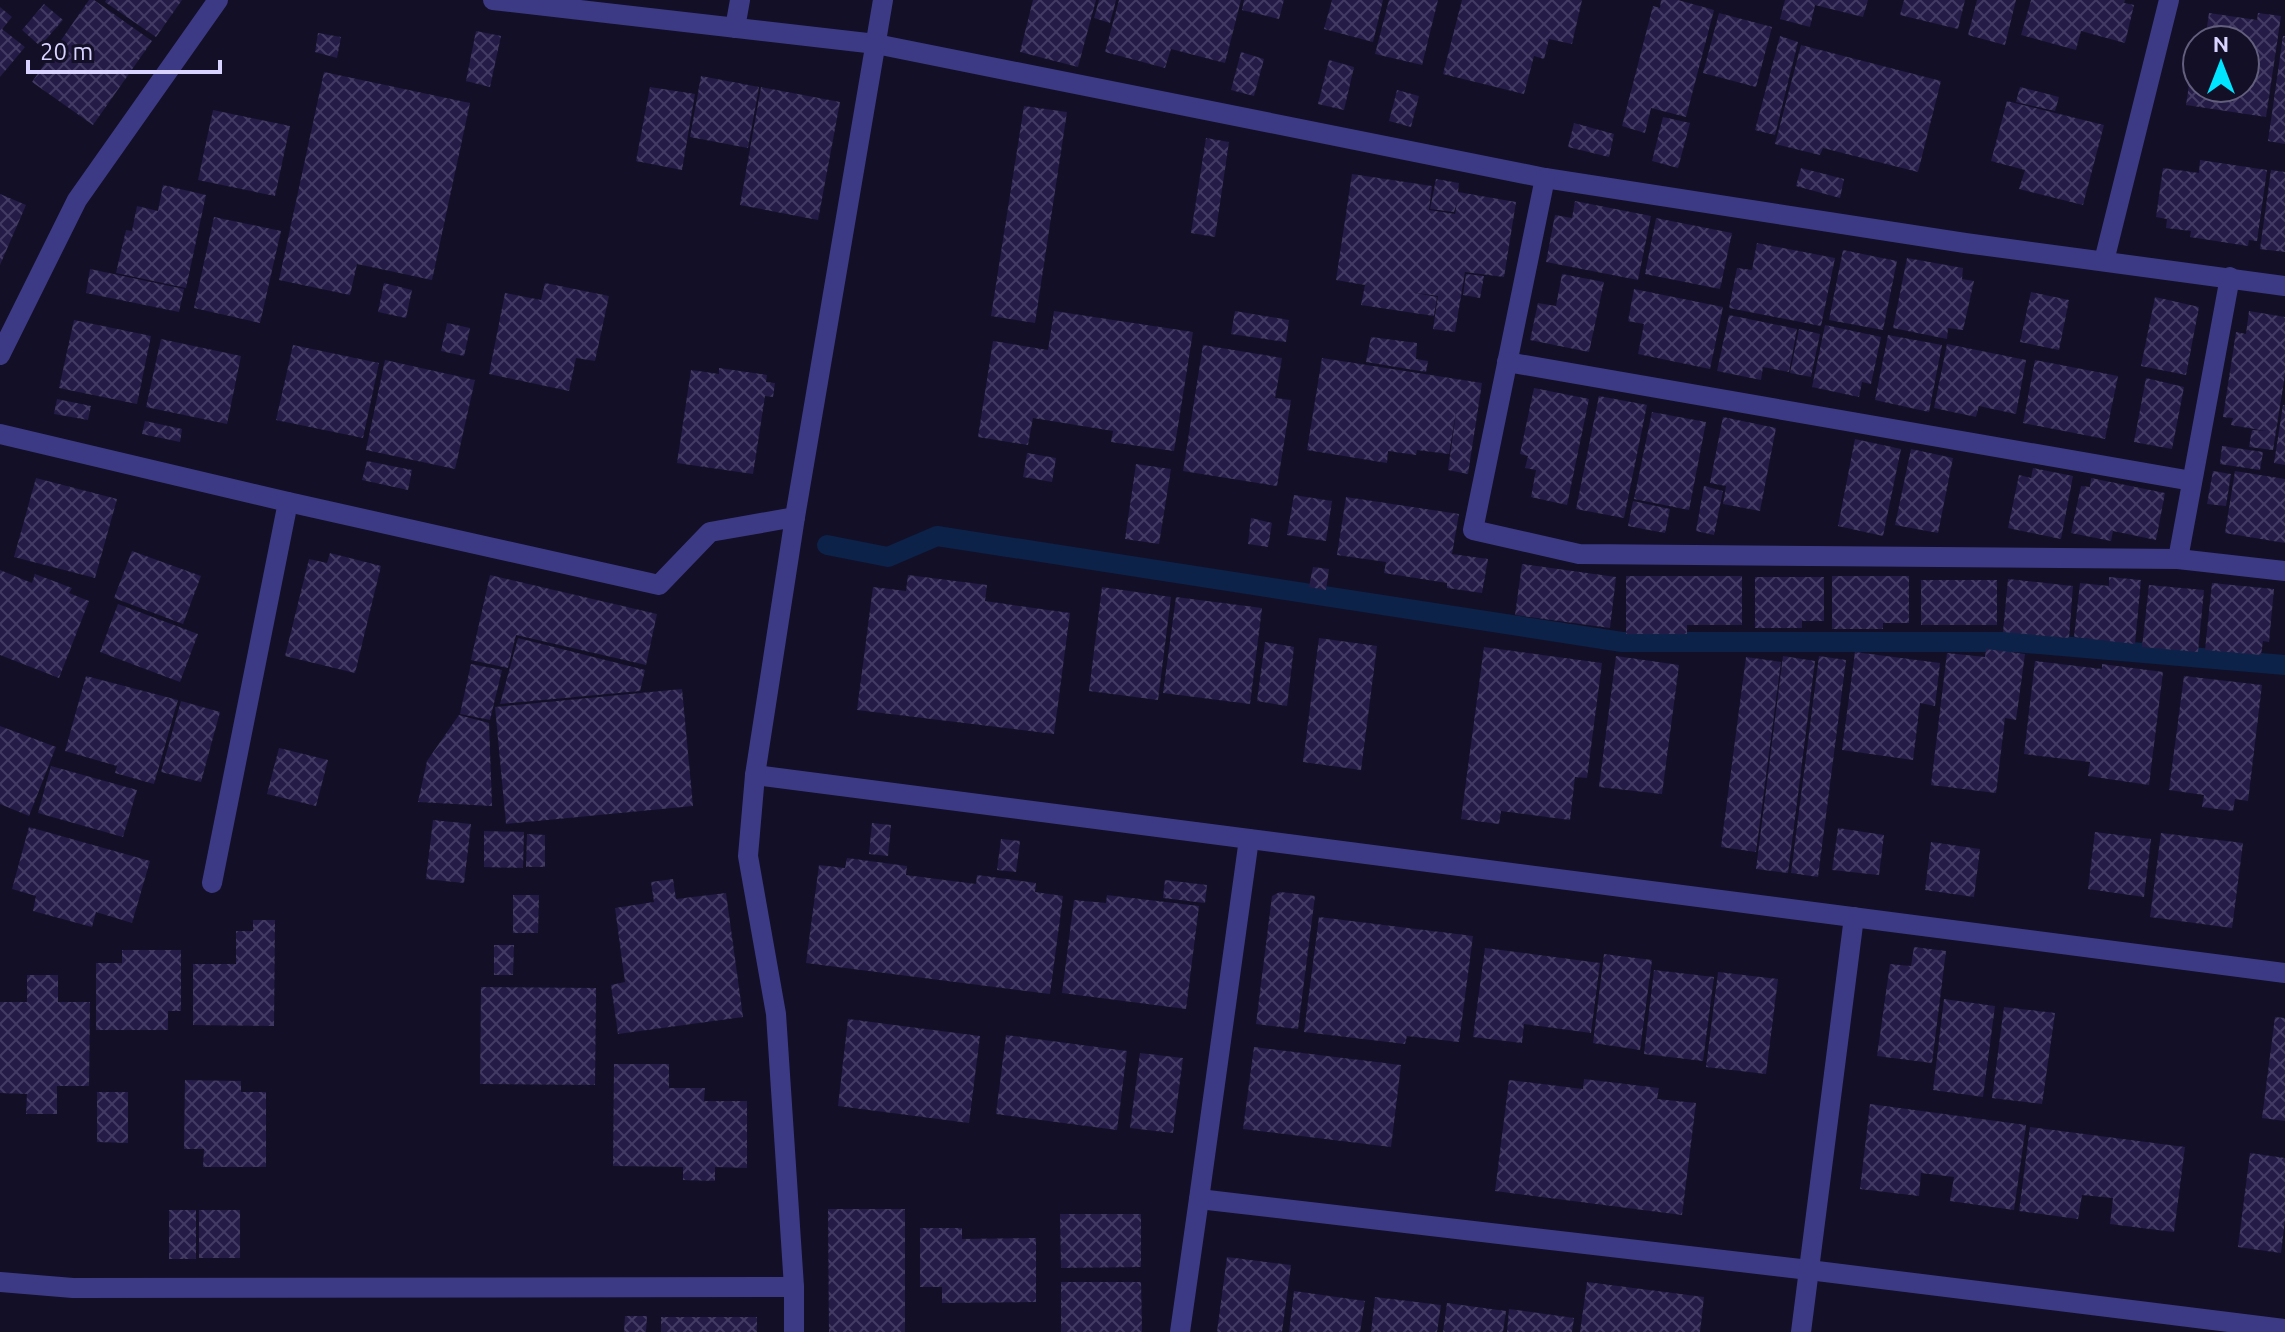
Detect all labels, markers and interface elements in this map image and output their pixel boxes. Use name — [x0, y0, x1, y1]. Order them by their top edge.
scale bar — [28, 24, 220, 74]
north arrow — [2181, 24, 2261, 104]
text: N — [2213, 31, 2229, 56]
text: 20 m — [40, 38, 93, 65]

